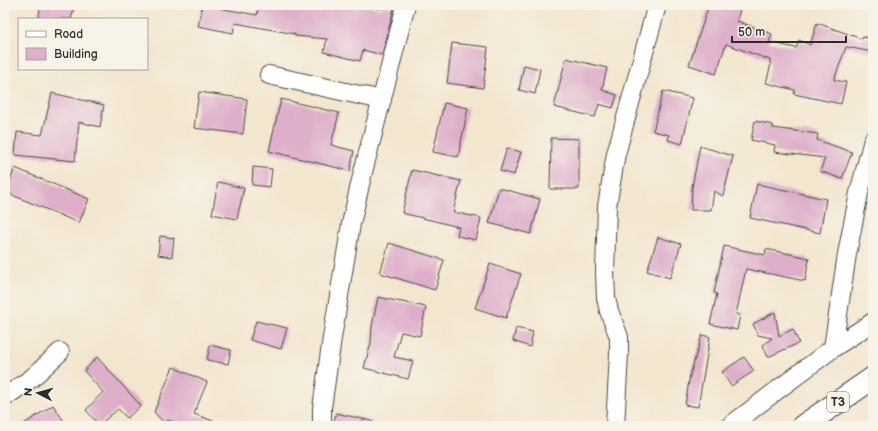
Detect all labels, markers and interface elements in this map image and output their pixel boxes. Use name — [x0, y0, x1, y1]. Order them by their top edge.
legend — [18, 18, 148, 70]
scale bar — [732, 18, 846, 44]
text: 50 m — [738, 25, 765, 40]
text: Road — [54, 27, 83, 42]
text: Building — [54, 47, 98, 62]
north arrow — [18, 373, 58, 413]
text: N — [22, 387, 35, 397]
road number: T3 — [827, 392, 849, 412]

